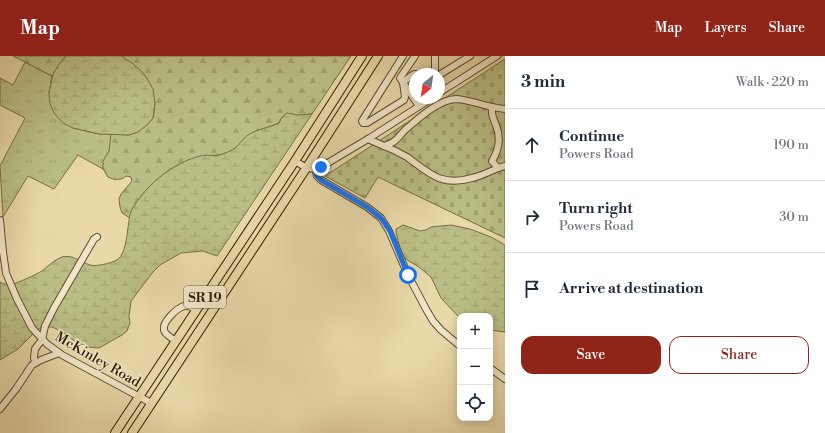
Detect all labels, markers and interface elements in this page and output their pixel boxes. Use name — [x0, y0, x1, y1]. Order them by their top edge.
text: Map — [20, 16, 60, 40]
text: Map — [655, 19, 682, 37]
text: Layers — [704, 19, 747, 37]
text: Share — [769, 19, 805, 37]
north arrow — [409, 68, 445, 104]
text: 3 min — [521, 71, 565, 93]
text: Walk · 220 m — [736, 74, 809, 90]
text: Continue — [559, 127, 624, 146]
icon: ahead — [521, 134, 543, 156]
text: 190 m — [773, 137, 809, 153]
text: Powers Road — [559, 146, 634, 162]
route end — [312, 158, 330, 176]
text: Turn right — [559, 199, 633, 218]
icon: right — [521, 206, 543, 228]
text: 30 m — [779, 209, 809, 225]
text: Powers Road — [559, 218, 634, 234]
route start — [399, 266, 417, 284]
icon: arrive — [521, 278, 543, 300]
text: Arrive at destination — [559, 279, 703, 298]
road number: SR 19 — [184, 286, 226, 308]
map controls — [457, 313, 493, 421]
button: + — [457, 313, 493, 349]
street label: McKinley Road — [51, 328, 144, 392]
button: Save — [521, 336, 661, 374]
button: Share — [669, 336, 809, 374]
button: − — [457, 349, 493, 385]
button: locate — [457, 385, 493, 421]

